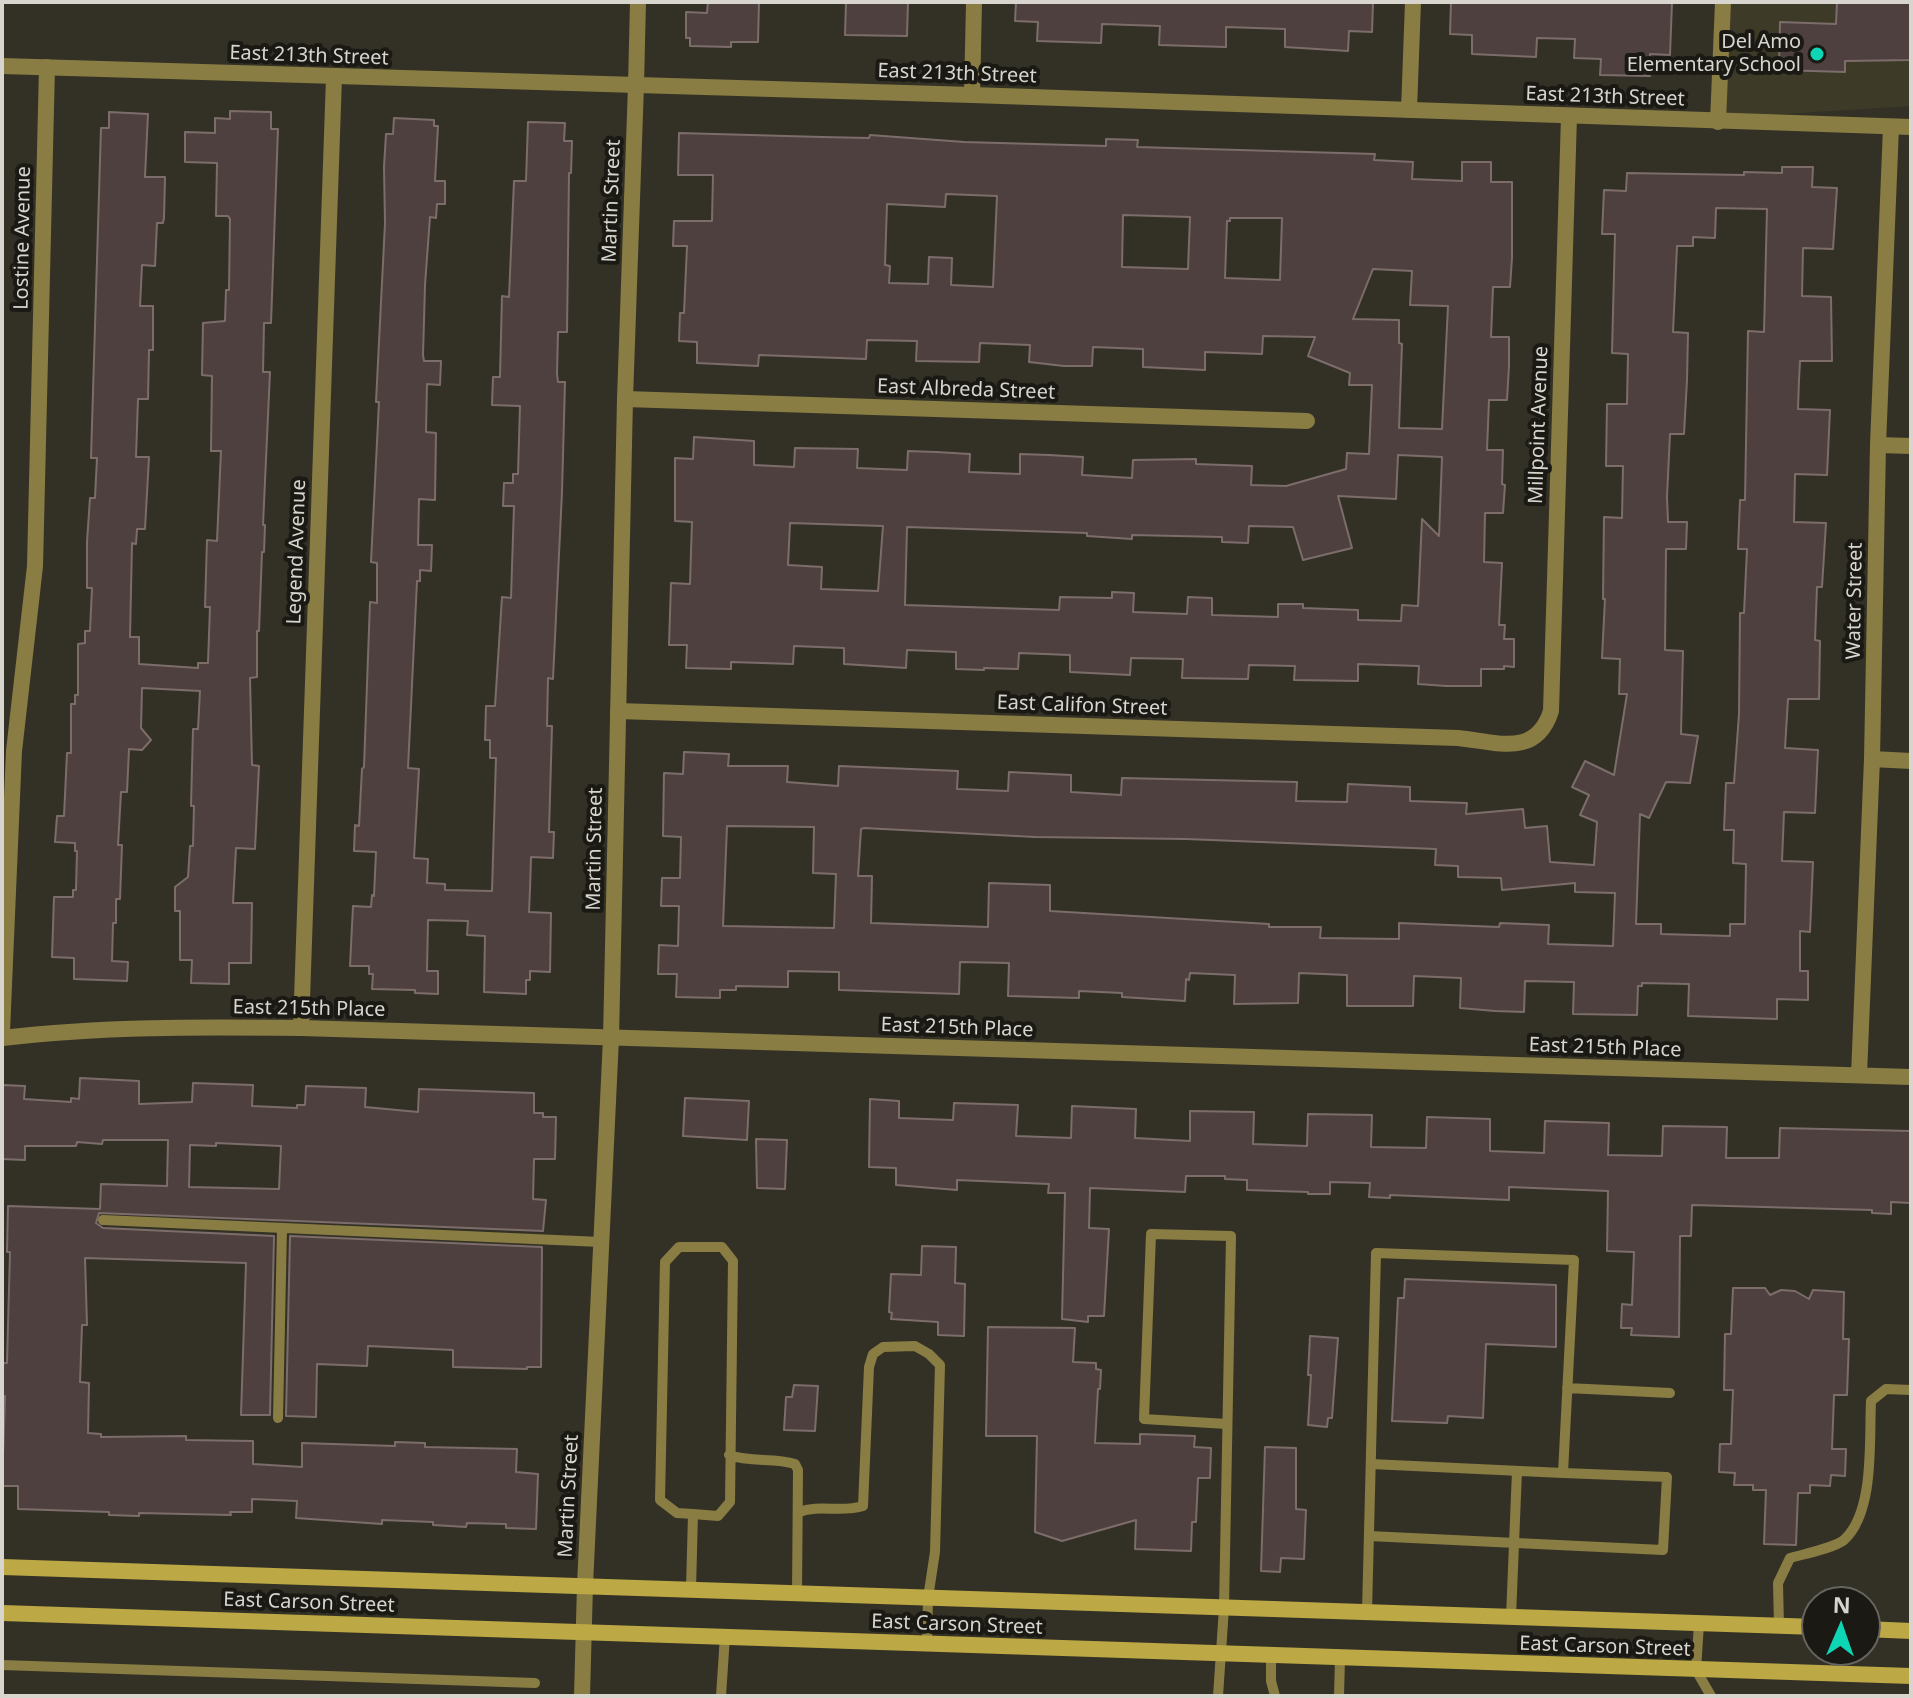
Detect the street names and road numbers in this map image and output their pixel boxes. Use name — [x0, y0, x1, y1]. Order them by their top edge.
street label: East 213th Street — [229, 41, 389, 71]
street label: East 213th Street — [877, 59, 1037, 89]
street label: East 213th Street — [1525, 82, 1685, 112]
street label: Martin Street — [598, 139, 626, 263]
street label: Lostine Avenue — [10, 166, 36, 310]
street label: Millpoint Avenue — [1524, 346, 1554, 504]
street label: East Albreda Street — [876, 375, 1056, 405]
street label: Legend Avenue — [282, 479, 312, 625]
street label: Water Street — [1842, 542, 1868, 660]
street label: East Califon Street — [996, 691, 1168, 721]
street label: Martin Street — [582, 787, 608, 911]
street label: East 215th Place — [232, 996, 386, 1022]
street label: East 215th Place — [880, 1013, 1034, 1043]
street label: East 215th Place — [1528, 1033, 1682, 1063]
street label: Martin Street — [554, 1434, 584, 1558]
street label: East Carson Street — [223, 1588, 395, 1618]
street label: East Carson Street — [871, 1610, 1043, 1640]
street label: East Carson Street — [1519, 1632, 1691, 1662]

